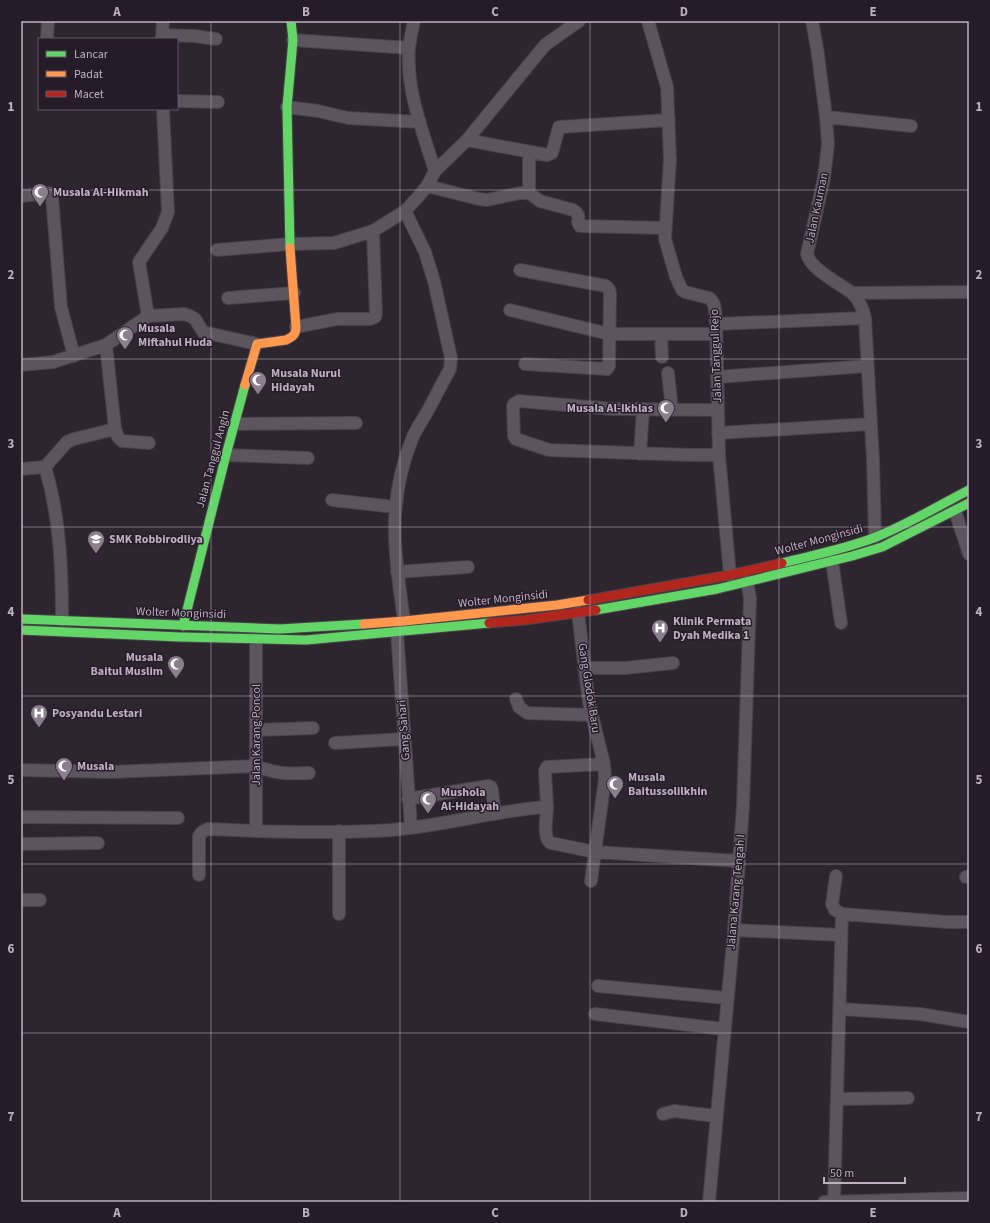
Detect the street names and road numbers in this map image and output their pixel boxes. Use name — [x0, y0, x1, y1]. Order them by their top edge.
street label: Jalan Kauman — [801, 171, 833, 245]
street label: Jalan Tanggul Rejo — [706, 309, 726, 403]
street label: Jalan Tanggul Angin — [192, 408, 234, 510]
street label: Wolter Monginsidi — [773, 520, 865, 560]
street label: Wolter Monginsidi — [457, 586, 549, 612]
street label: Wolter Monginsidi — [136, 603, 226, 623]
street label: Gang Glodok Baru — [574, 642, 604, 734]
street label: Jalan Karang Poncol — [248, 684, 265, 786]
street label: Gang Sahari — [393, 699, 415, 761]
street label: Jalana Karang Tengah I — [722, 833, 750, 951]

